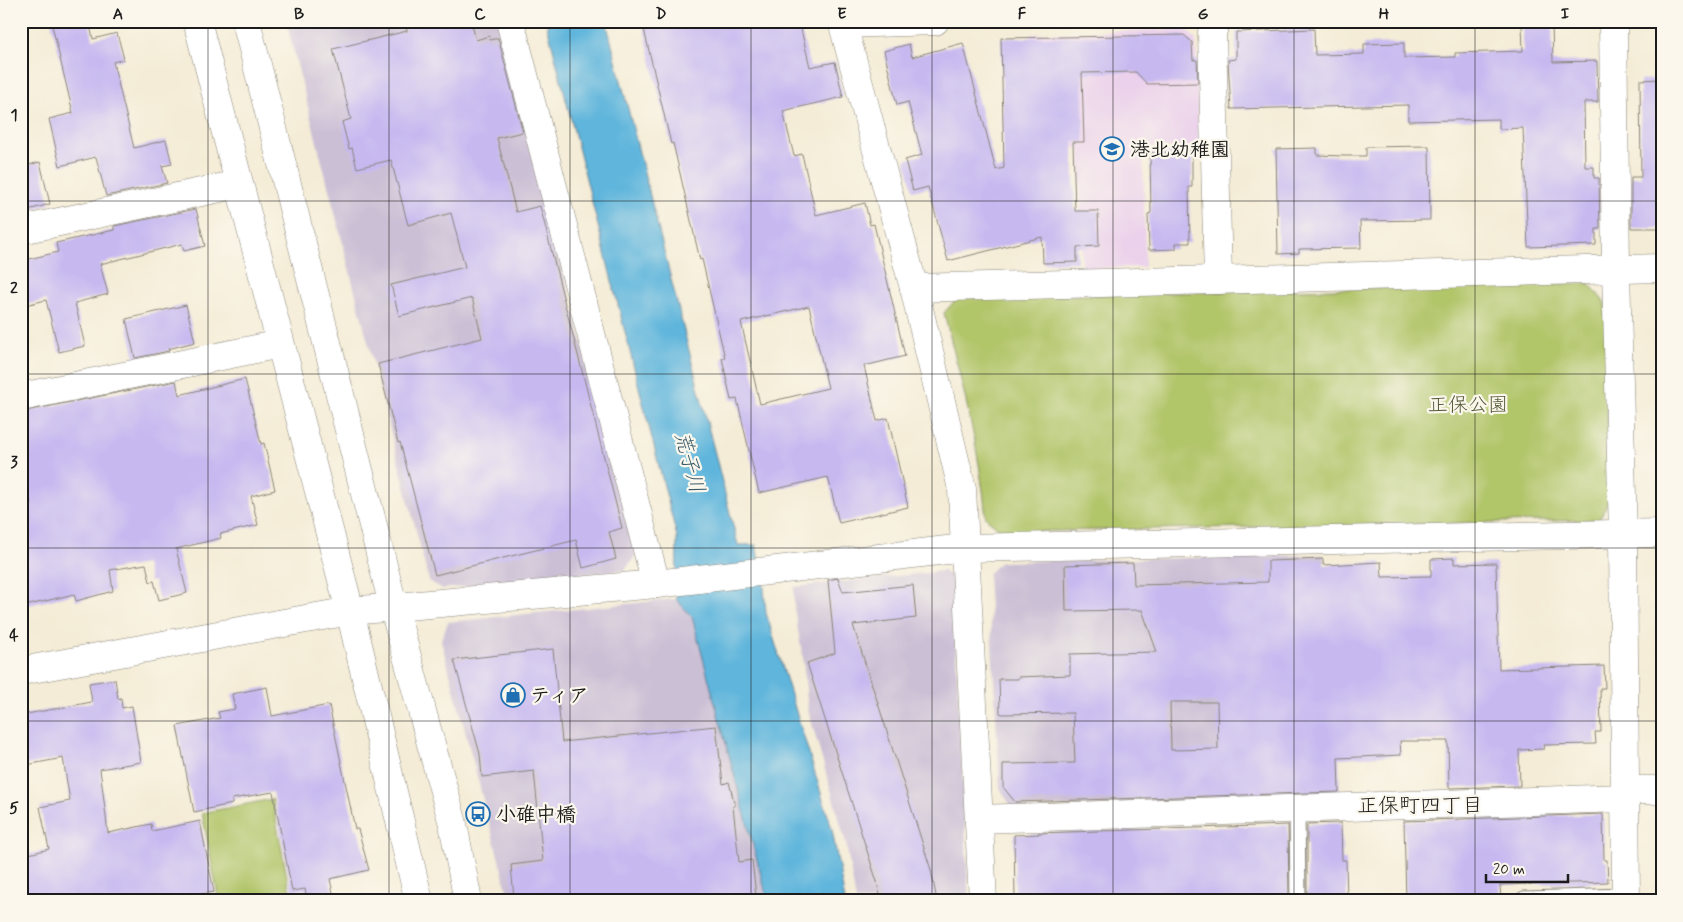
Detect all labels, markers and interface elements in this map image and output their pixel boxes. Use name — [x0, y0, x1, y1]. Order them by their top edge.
text: A — [113, 4, 123, 25]
text: B — [294, 4, 304, 25]
text: C — [474, 4, 486, 25]
text: D — [655, 4, 667, 25]
text: E — [837, 4, 847, 25]
text: F — [1018, 4, 1027, 25]
text: G — [1198, 4, 1209, 25]
text: H — [1379, 4, 1390, 25]
text: I — [1561, 4, 1570, 25]
text: 1 — [10, 105, 18, 126]
school or university icon: 港北幼稚園 — [1099, 136, 1125, 162]
place label: 港北幼稚園 — [1130, 137, 1230, 164]
text: 2 — [10, 278, 18, 299]
park label: 正保公園 — [1428, 392, 1508, 419]
water label: 荒子川 — [667, 428, 711, 496]
text: 3 — [10, 452, 18, 473]
text: 4 — [9, 625, 19, 646]
shop icon: ティア — [500, 682, 526, 708]
place label: ティア — [530, 683, 589, 710]
district label: 正保町四丁目 — [1357, 792, 1483, 820]
text: 5 — [9, 798, 19, 819]
bus stop icon: 小碓中橋 — [465, 801, 491, 827]
place label: 小碓中橋 — [496, 802, 576, 829]
scale bar — [1486, 852, 1568, 884]
text: 20 m — [1493, 860, 1525, 880]

